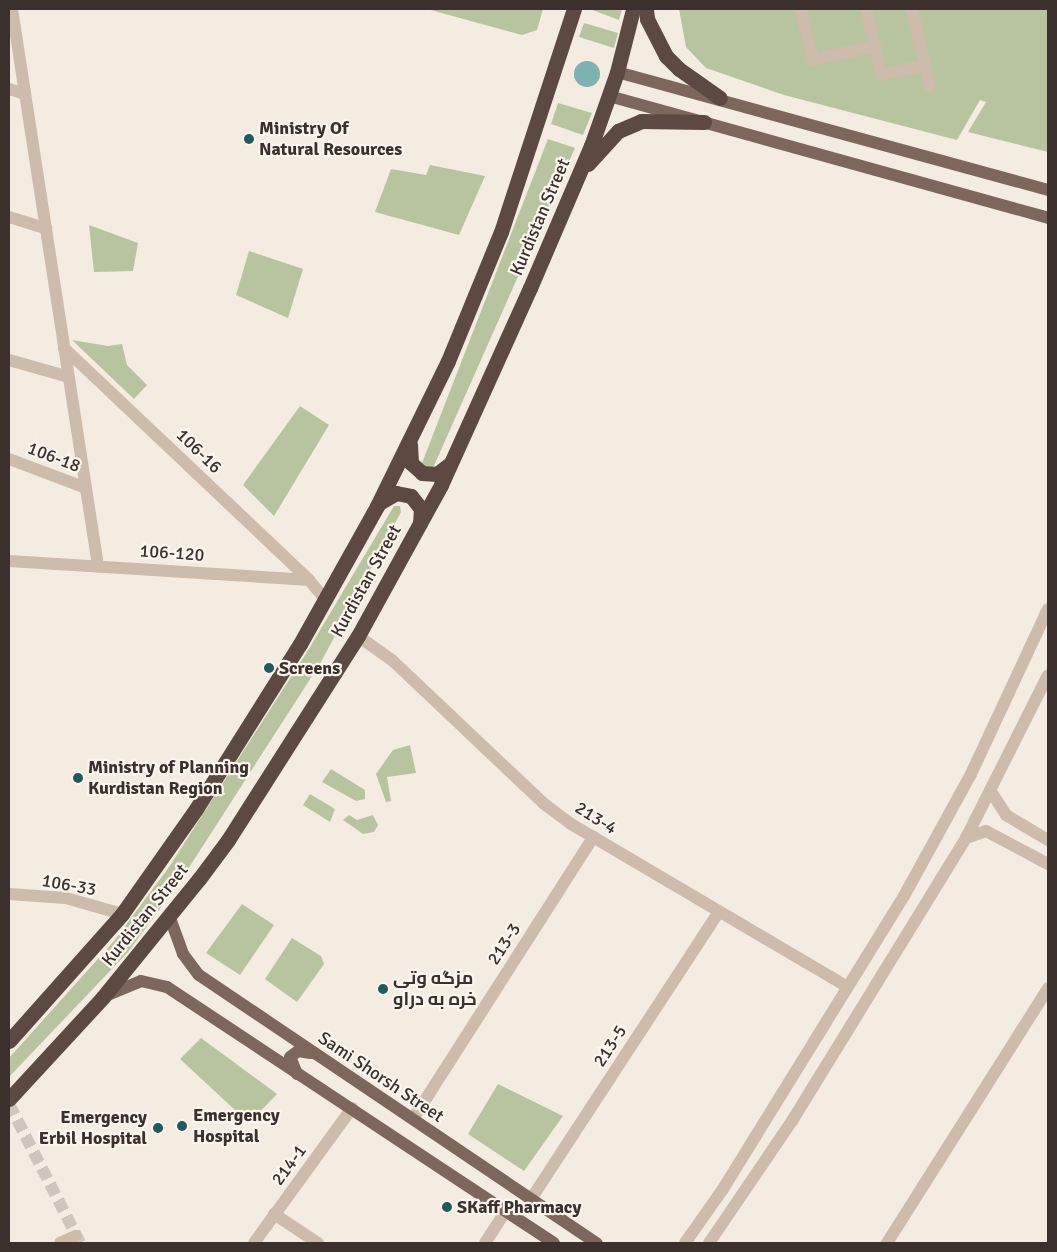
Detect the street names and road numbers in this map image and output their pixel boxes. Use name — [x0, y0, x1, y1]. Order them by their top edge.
street label: Kurdistan Street — [506, 155, 574, 279]
street label: 106-16 — [172, 424, 226, 478]
street label: 106-18 — [25, 437, 83, 477]
street label: Kurdistan Street — [326, 521, 406, 641]
street label: 106-120 — [139, 540, 205, 566]
street label: 213-4 — [571, 797, 621, 839]
street label: Kurdistan Street — [97, 860, 193, 970]
street label: 106-33 — [40, 870, 98, 900]
street label: 213-3 — [483, 919, 525, 969]
street label: 213-5 — [589, 1021, 631, 1071]
street label: Sami Shorsh Street — [314, 1027, 448, 1127]
street label: 214-1 — [267, 1140, 311, 1190]

